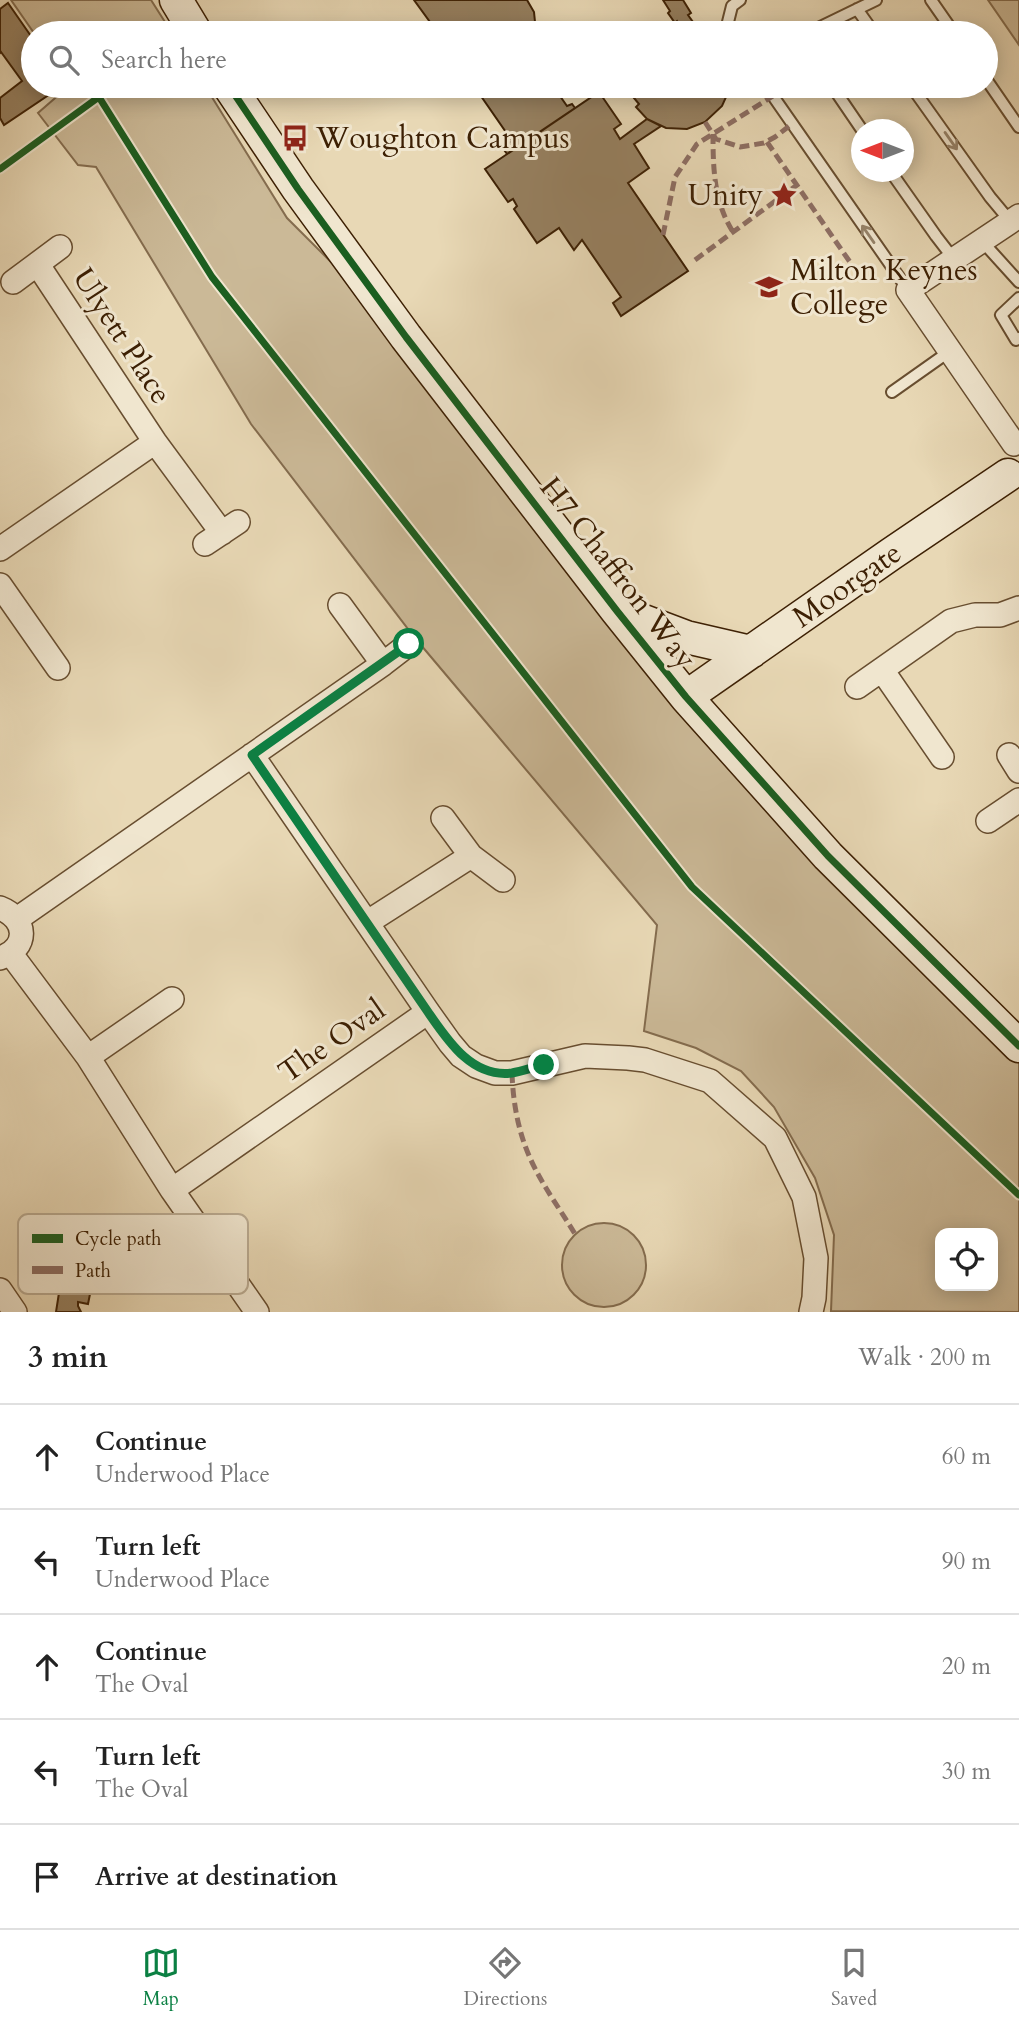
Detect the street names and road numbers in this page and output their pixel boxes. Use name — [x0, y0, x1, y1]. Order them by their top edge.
street label: Ulyett Place — [63, 260, 181, 412]
street label: H7 Chaffron Way — [530, 469, 706, 678]
street label: Moorgate — [784, 532, 910, 638]
street label: The Oval — [270, 989, 394, 1093]

